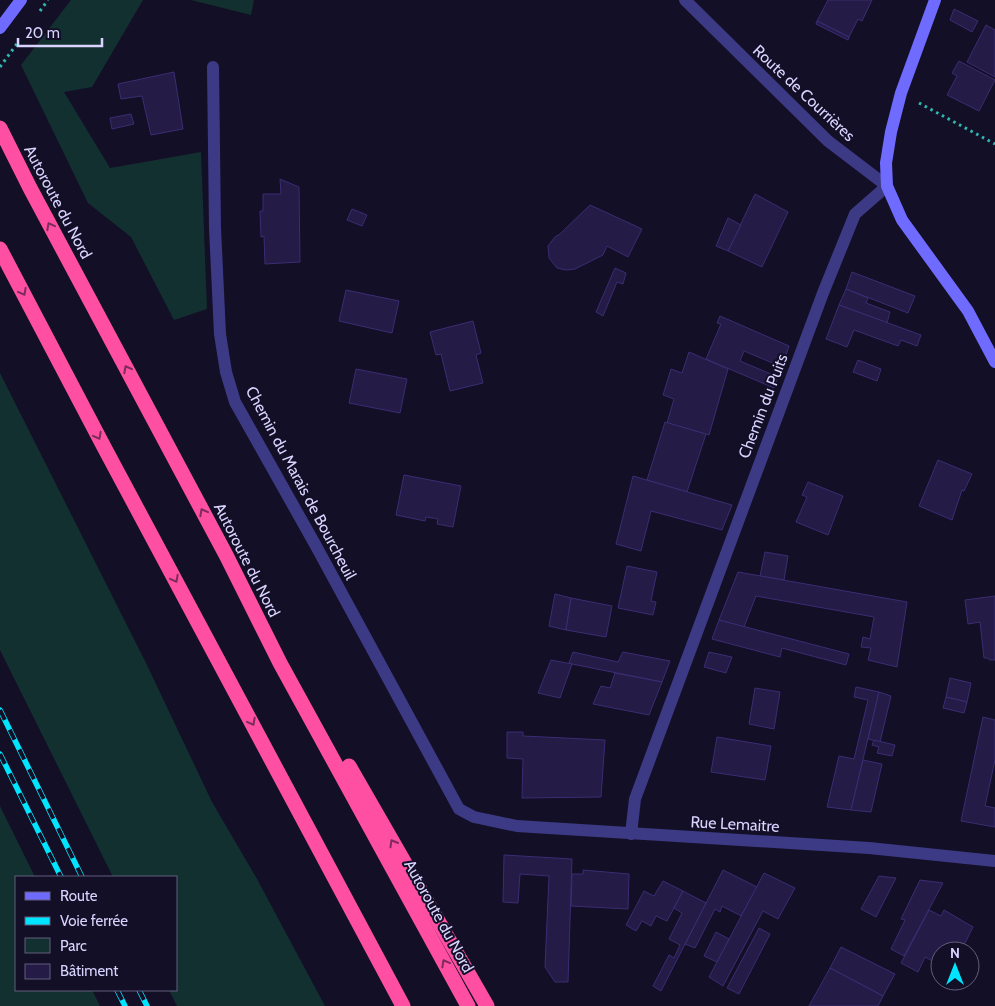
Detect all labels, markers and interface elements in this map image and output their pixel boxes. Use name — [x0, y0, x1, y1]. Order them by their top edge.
scale bar — [18, 15, 101, 47]
text: 20 m — [25, 24, 60, 42]
street label: Route de Courrières — [749, 41, 859, 145]
street label: Autoroute du Nord — [20, 142, 96, 262]
one-way arrow — [46, 222, 56, 231]
one-way arrow — [17, 287, 27, 296]
street label: Chemin du Puits — [734, 351, 792, 461]
one-way arrow — [123, 365, 133, 374]
street label: Chemin du Marais de Bourcheuil — [242, 383, 360, 583]
one-way arrow — [92, 431, 102, 440]
street label: Autoroute du Nord — [210, 500, 284, 620]
one-way arrow — [199, 509, 209, 518]
one-way arrow — [169, 574, 179, 583]
one-way arrow — [246, 717, 256, 726]
street label: Rue Lemaitre — [690, 812, 780, 836]
one-way arrow — [389, 839, 399, 848]
street label: Autoroute du Nord — [400, 856, 478, 976]
legend — [15, 876, 178, 991]
text: Route — [60, 887, 98, 905]
text: Voie ferrée — [60, 912, 128, 930]
text: Parc — [60, 937, 87, 955]
north arrow — [930, 941, 980, 991]
text: N — [950, 944, 960, 962]
one-way arrow — [441, 959, 451, 968]
text: Bâtiment — [60, 962, 118, 980]

